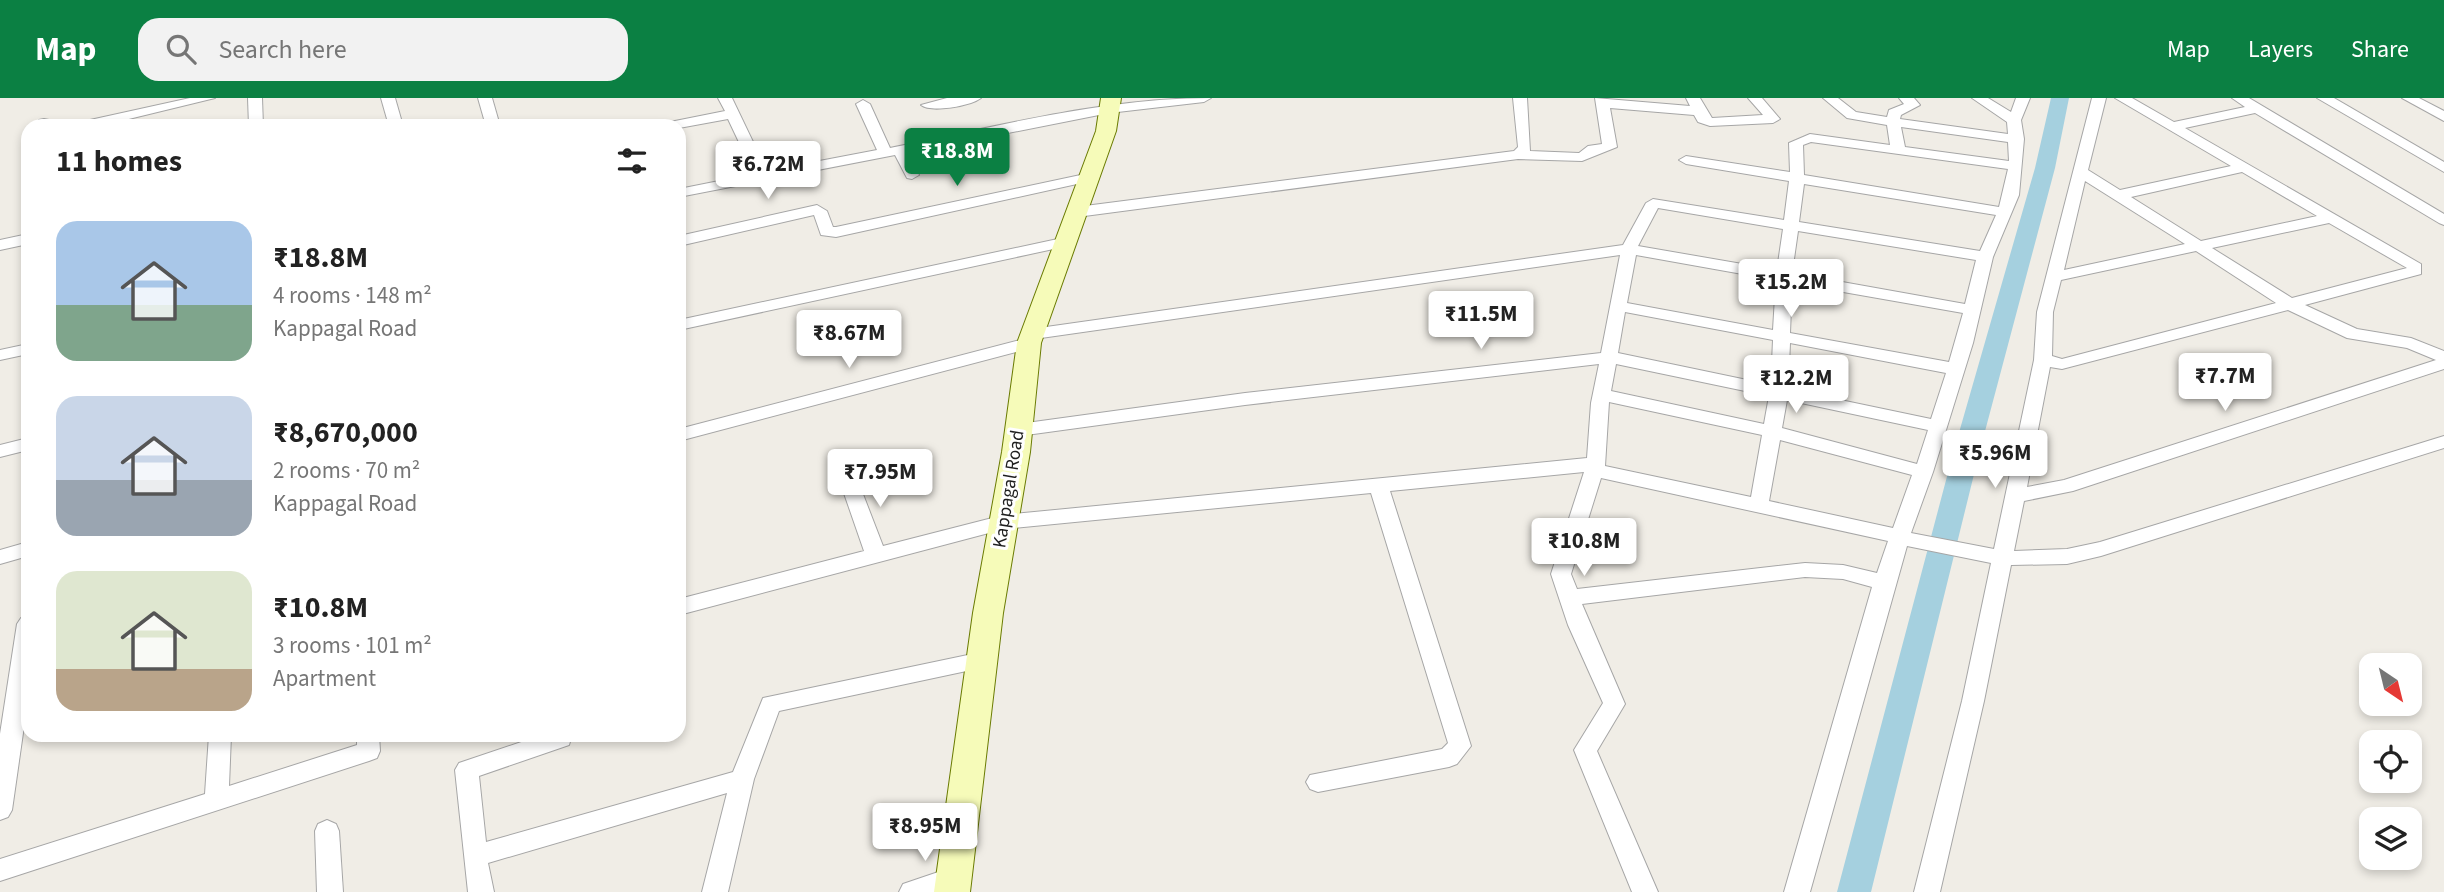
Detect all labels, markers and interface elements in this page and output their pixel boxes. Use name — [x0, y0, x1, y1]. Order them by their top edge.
search box — [138, 18, 628, 81]
text: Map — [35, 26, 96, 73]
icon: search — [162, 30, 200, 68]
text: Search here — [218, 31, 347, 68]
text: Map — [2167, 32, 2210, 67]
text: Layers — [2248, 32, 2313, 67]
text: Share — [2351, 32, 2409, 67]
pin: ₹18.8M — [900, 129, 1014, 188]
text: ₹18.8M — [920, 134, 994, 167]
text: 11 homes — [56, 140, 182, 183]
pin: ₹6.72M — [711, 141, 825, 201]
icon: filters — [613, 142, 651, 180]
text: ₹6.72M — [731, 147, 805, 180]
text: ₹18.8M — [273, 236, 368, 279]
icon: home — [112, 249, 196, 333]
pin: ₹15.2M — [1734, 260, 1848, 319]
text: ₹15.2M — [1754, 265, 1828, 298]
text: 4 rooms · 148 m² — [273, 279, 432, 312]
pin: ₹11.5M — [1424, 292, 1538, 351]
text: ₹11.5M — [1444, 297, 1518, 330]
pin: ₹8.67M — [792, 310, 906, 370]
text: Kappagal Road — [273, 312, 417, 345]
text: ₹8.67M — [812, 316, 886, 349]
pin: ₹7.7M — [2176, 354, 2274, 413]
pin: ₹12.2M — [1739, 356, 1853, 415]
text: ₹7.7M — [2195, 359, 2255, 392]
text: ₹12.2M — [1759, 361, 1833, 394]
text: ₹8,670,000 — [273, 411, 418, 454]
icon: home — [112, 424, 196, 508]
street label: Kappagal Road — [986, 428, 1032, 550]
pin: ₹5.96M — [1938, 430, 2052, 490]
text: ₹5.96M — [1958, 436, 2032, 469]
pin: ₹7.95M — [823, 450, 937, 509]
text: 2 rooms · 70 m² — [273, 454, 420, 487]
text: ₹7.95M — [843, 455, 917, 488]
text: Kappagal Road — [273, 487, 417, 520]
pin: ₹10.8M — [1527, 518, 1641, 578]
text: ₹10.8M — [1547, 524, 1621, 557]
text: ₹10.8M — [273, 586, 368, 629]
icon: home — [112, 599, 196, 683]
text: 3 rooms · 101 m² — [273, 629, 432, 662]
north arrow — [2359, 653, 2422, 716]
map controls — [2359, 653, 2422, 870]
text: Apartment — [273, 662, 376, 695]
button: locate — [2359, 730, 2422, 793]
pin: ₹8.95M — [868, 804, 982, 863]
button: layers — [2359, 807, 2422, 870]
text: ₹8.95M — [888, 809, 962, 842]

